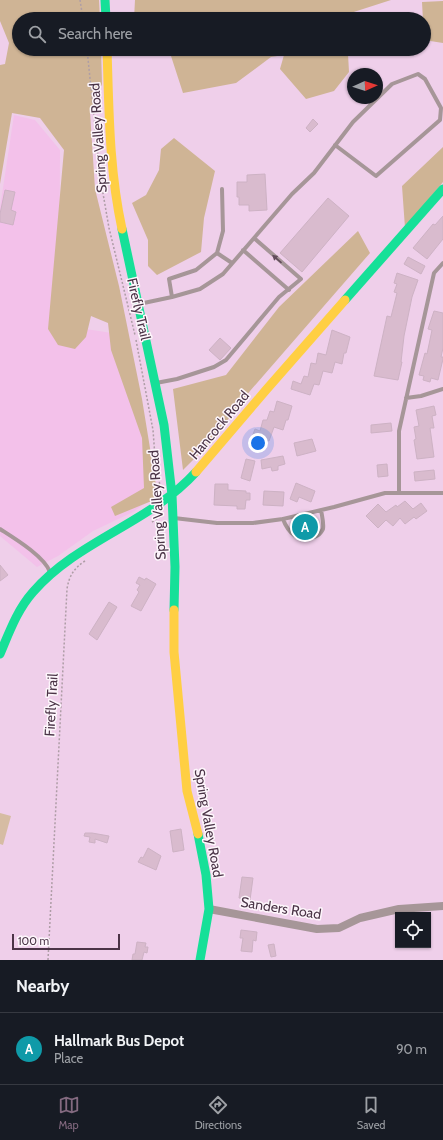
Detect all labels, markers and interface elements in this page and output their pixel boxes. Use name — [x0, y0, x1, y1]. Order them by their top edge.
search box — [12, 12, 431, 56]
icon: search — [26, 23, 48, 45]
text: Search here — [58, 25, 133, 43]
north arrow — [347, 68, 383, 104]
street label: Spring Valley Road — [85, 82, 111, 194]
one-way arrow — [272, 254, 283, 263]
street label: Firefly Trail — [123, 276, 155, 342]
street label: Hancock Road — [185, 387, 253, 463]
your location — [248, 433, 268, 453]
street label: Spring Valley Road — [144, 449, 170, 561]
pin: A — [292, 512, 318, 542]
street label: Firefly Trail — [40, 672, 62, 737]
street label: Spring Valley Road — [191, 767, 227, 879]
street label: Sanders Road — [239, 893, 323, 923]
map controls — [395, 912, 431, 948]
button: locate — [395, 912, 431, 948]
scale bar — [12, 932, 120, 951]
text: 100 m — [18, 934, 49, 948]
text: Nearby — [16, 976, 69, 996]
text: Hallmark Bus Depot — [54, 1032, 184, 1050]
text: A — [25, 1041, 33, 1057]
text: 90 m — [396, 1041, 427, 1057]
text: Place — [54, 1050, 83, 1066]
tab: Map — [58, 1094, 80, 1132]
tab: Directions — [195, 1094, 242, 1132]
tab: Saved — [357, 1094, 385, 1132]

